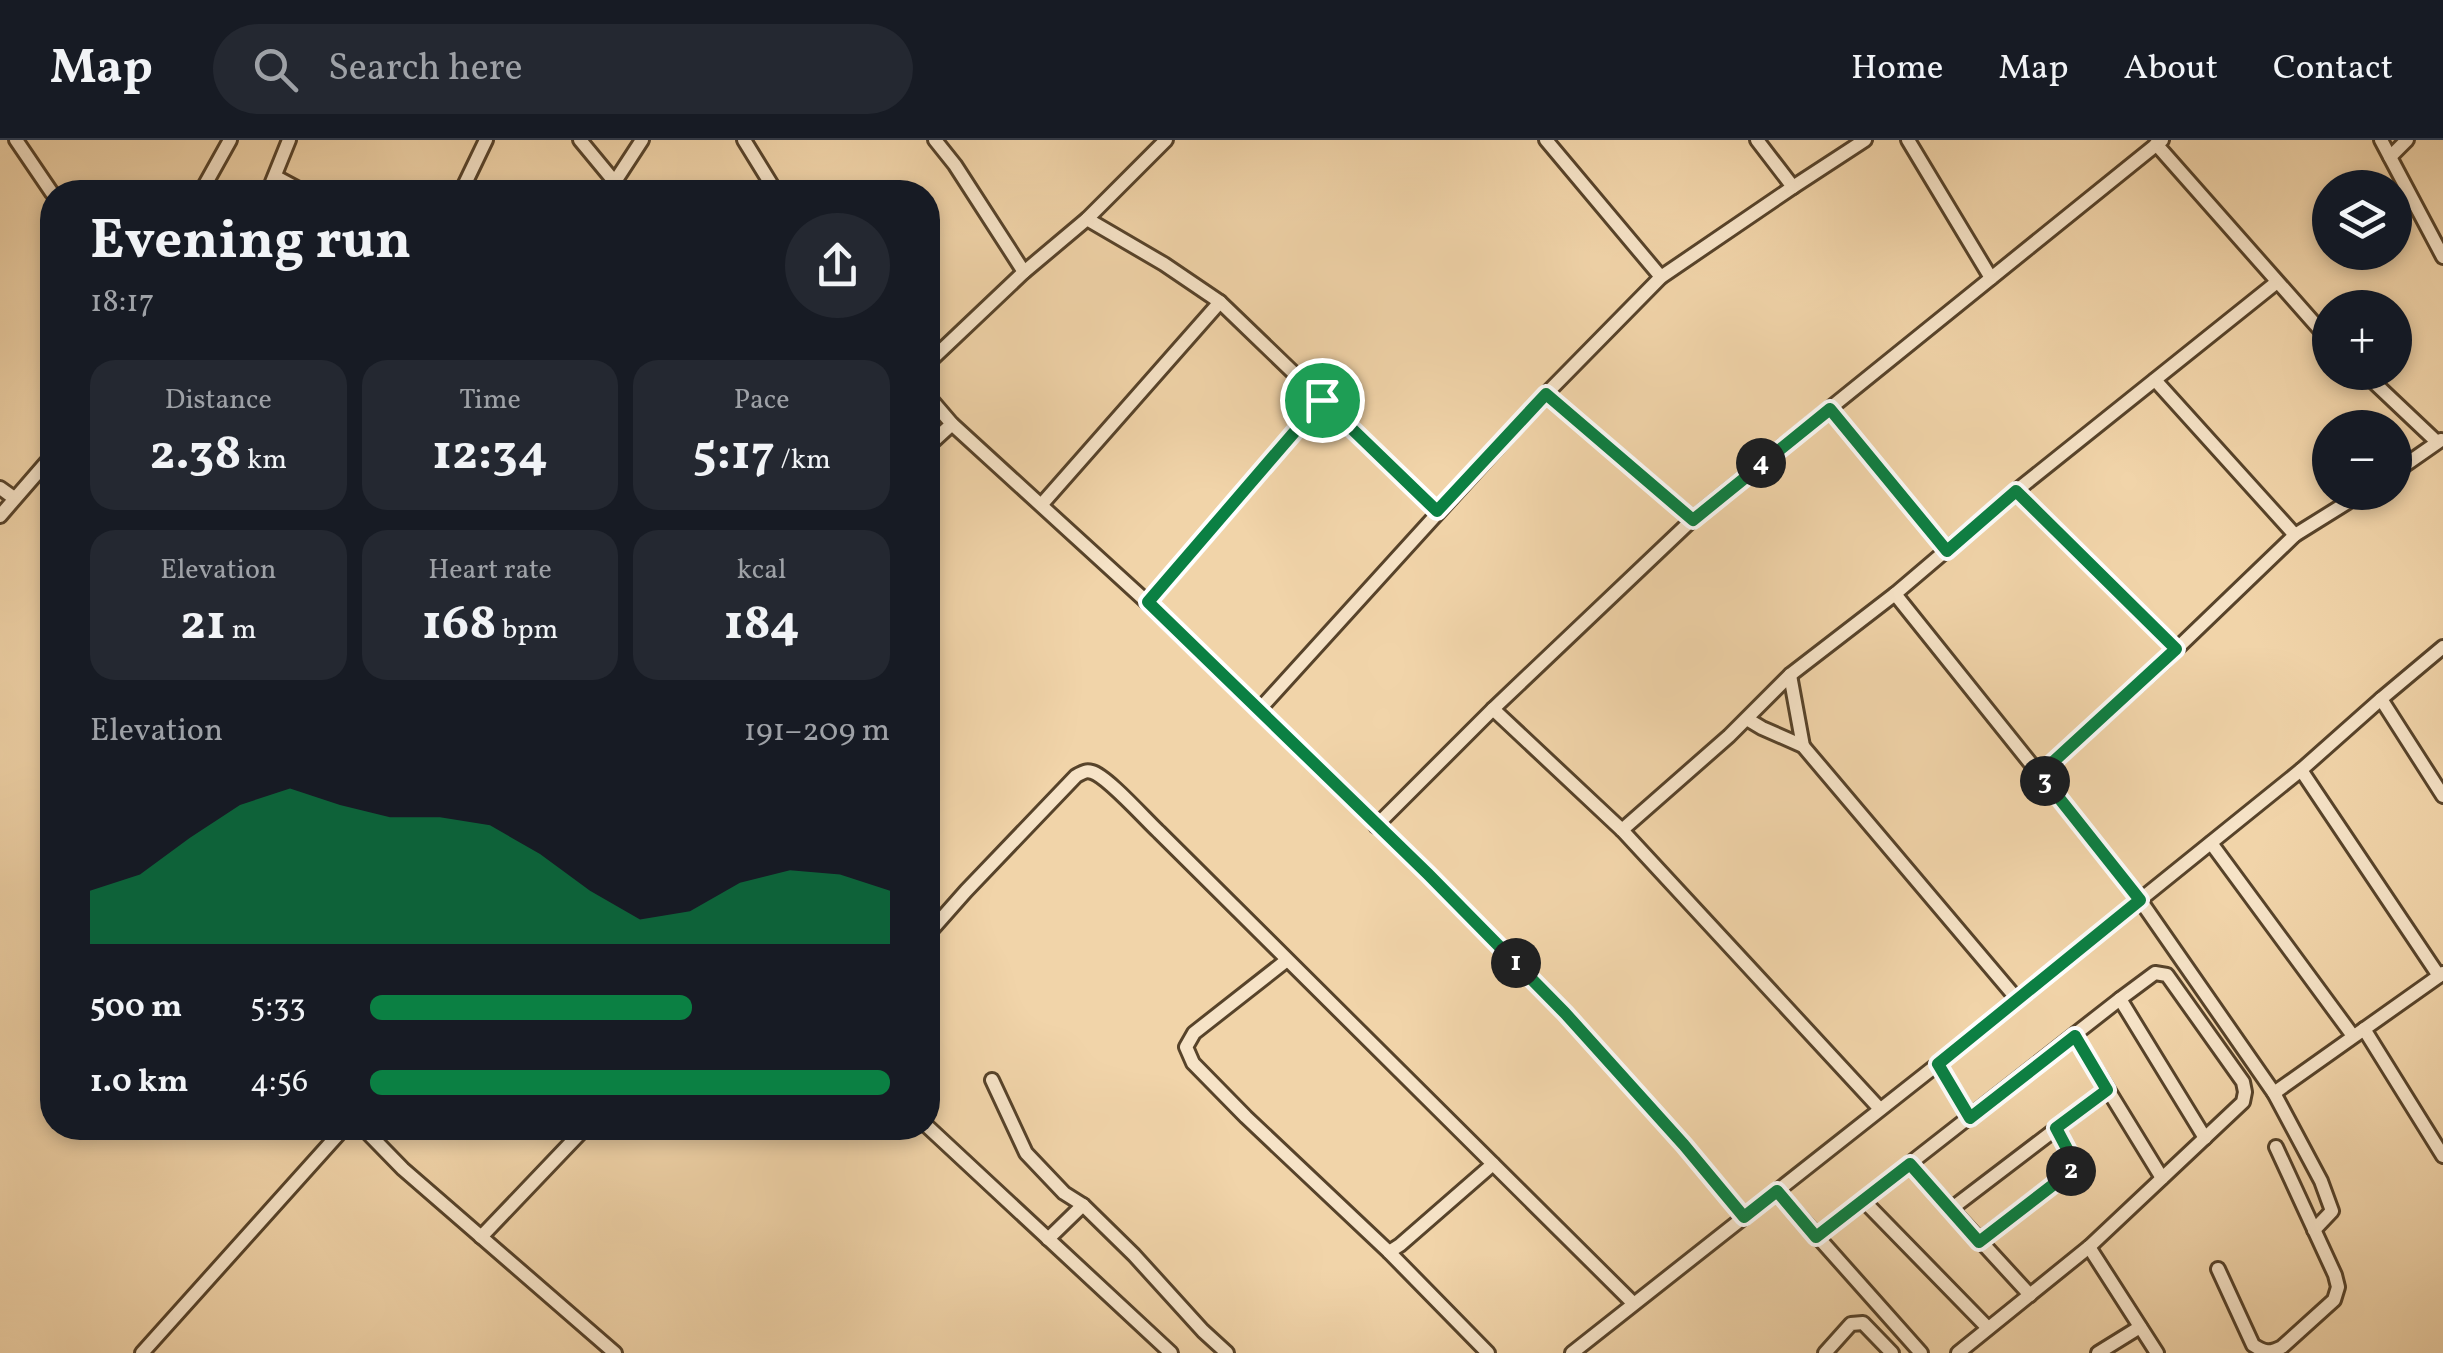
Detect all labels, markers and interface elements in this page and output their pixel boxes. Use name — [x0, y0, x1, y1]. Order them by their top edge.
search box — [213, 24, 913, 114]
text: Map — [50, 36, 153, 103]
icon: search — [248, 42, 303, 97]
text: Search here — [328, 43, 523, 96]
text: Home — [1851, 45, 1943, 93]
text: Map — [1998, 45, 2069, 93]
text: About — [2124, 45, 2218, 93]
text: Contact — [2273, 45, 2393, 93]
map controls — [2312, 170, 2412, 510]
button: layers — [2312, 170, 2412, 270]
text: Evening run — [90, 205, 411, 281]
button: share — [785, 213, 890, 318]
text: 18:17 — [90, 281, 154, 325]
button: + — [2312, 290, 2412, 390]
pin — [1280, 358, 1365, 443]
icon: arrive — [1295, 373, 1350, 428]
text: Distance — [165, 381, 272, 420]
text: Time — [459, 381, 521, 420]
text: Pace — [734, 381, 790, 420]
button: − — [2312, 410, 2412, 510]
text: 2.38 — [150, 420, 242, 490]
text: 12:34 — [432, 420, 548, 490]
text: 5:17 — [693, 420, 775, 490]
pin: 4 — [1736, 438, 1786, 488]
text: km — [242, 441, 287, 480]
text: /km — [775, 441, 831, 480]
text: 4 — [1753, 443, 1769, 482]
text: Elevation — [160, 551, 277, 590]
text: Heart rate — [428, 551, 552, 590]
text: kcal — [737, 551, 787, 590]
text: 21 — [180, 590, 226, 660]
text: 168 — [422, 590, 497, 660]
text: 184 — [723, 590, 800, 660]
text: m — [226, 611, 257, 650]
text: bpm — [497, 611, 558, 650]
text: Elevation — [90, 710, 223, 754]
text: 191–209 m — [744, 710, 890, 754]
pin: 3 — [2020, 756, 2070, 806]
text: 3 — [2038, 761, 2052, 800]
pin: 1 — [1491, 938, 1541, 988]
text: 1 — [1510, 943, 1522, 982]
text: 500 m — [90, 986, 182, 1030]
text: 5:33 — [250, 986, 306, 1030]
text: 1.0 km — [90, 1061, 188, 1105]
text: 4:56 — [250, 1061, 308, 1105]
pin: 2 — [2046, 1146, 2096, 1196]
text: 2 — [2064, 1151, 2078, 1190]

